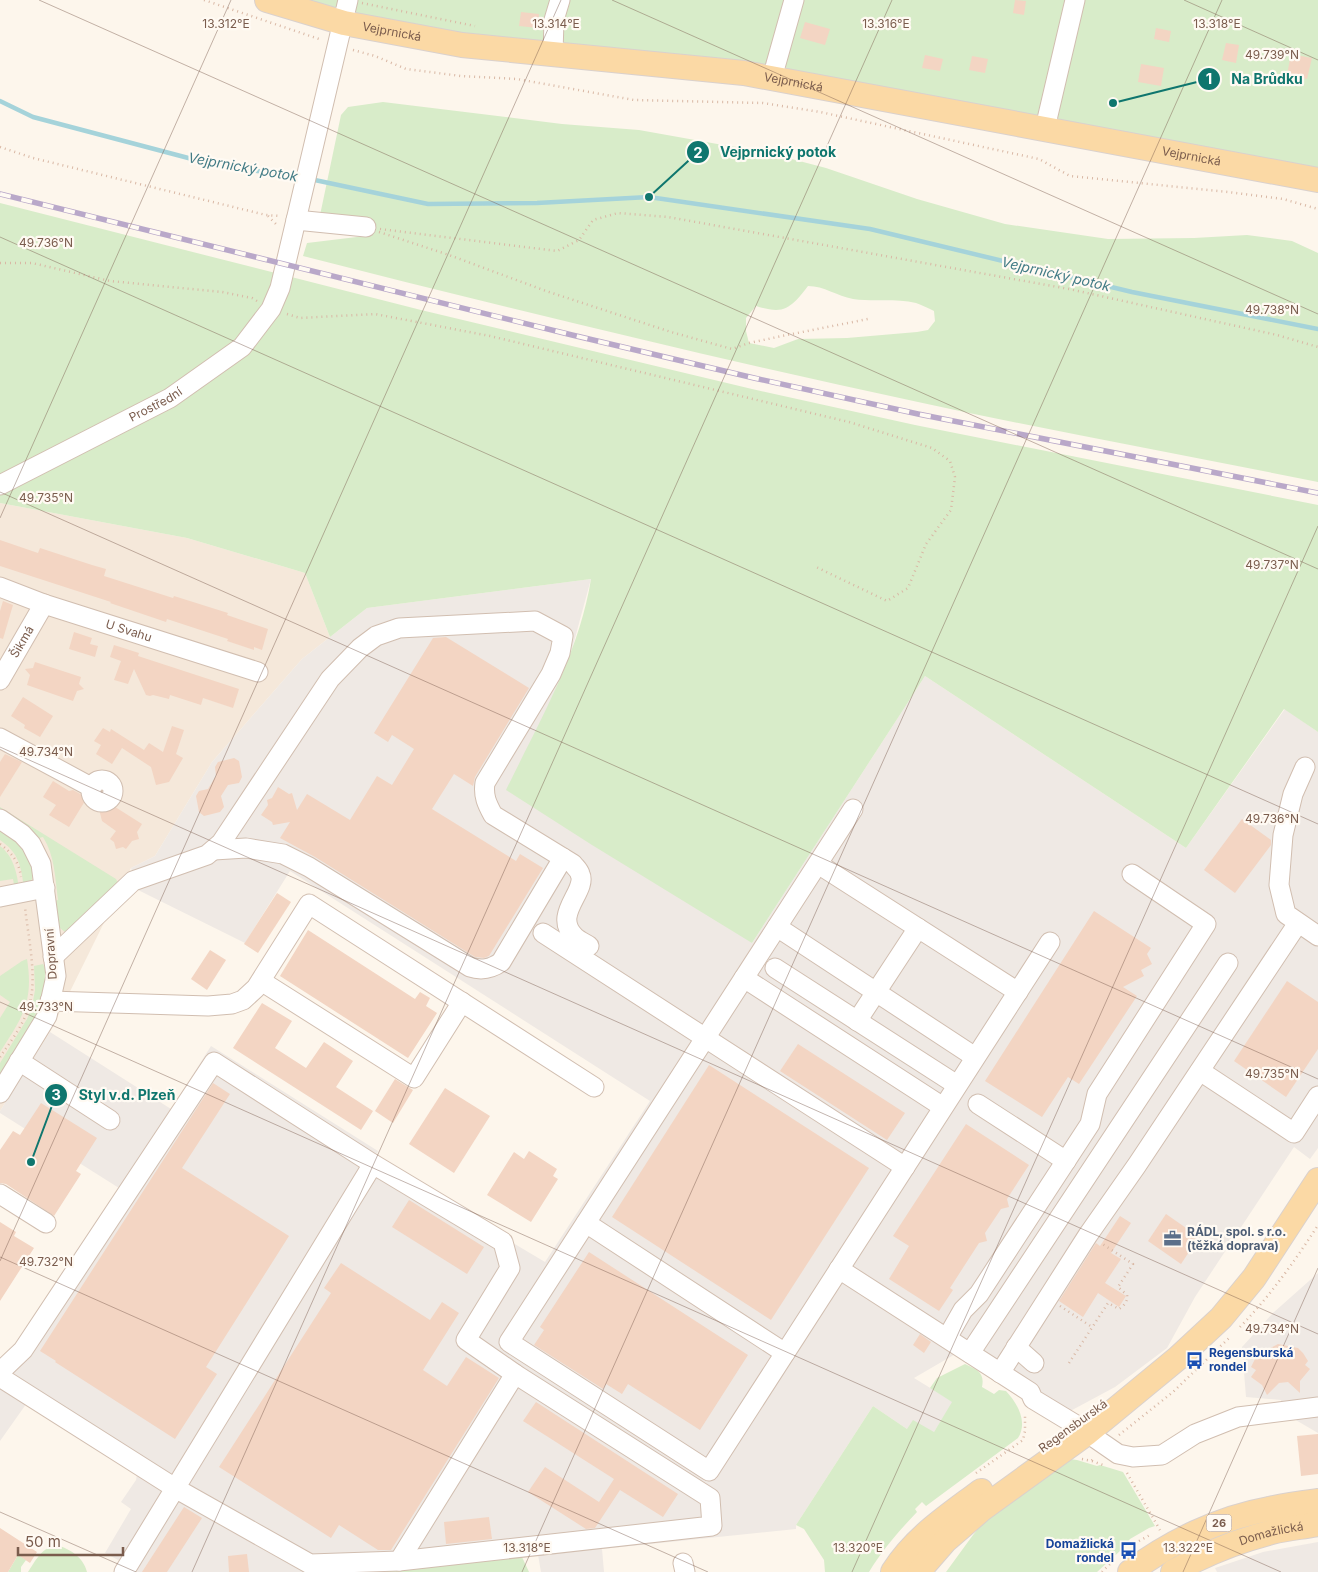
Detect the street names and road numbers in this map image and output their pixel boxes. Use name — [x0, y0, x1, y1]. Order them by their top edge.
street label: Vejprnická — [361, 19, 423, 44]
street label: Vejprnická — [763, 69, 824, 95]
street label: Vejprnická — [1161, 143, 1222, 169]
street label: Prostřední — [126, 384, 185, 425]
street label: U Svahu — [104, 616, 154, 645]
street label: Šikmá — [6, 623, 37, 660]
street label: Dopravní — [41, 928, 60, 980]
street label: Regensburská — [1036, 1396, 1110, 1455]
road number: 26 — [1206, 1515, 1232, 1532]
street label: Domažlická — [1237, 1519, 1304, 1548]

